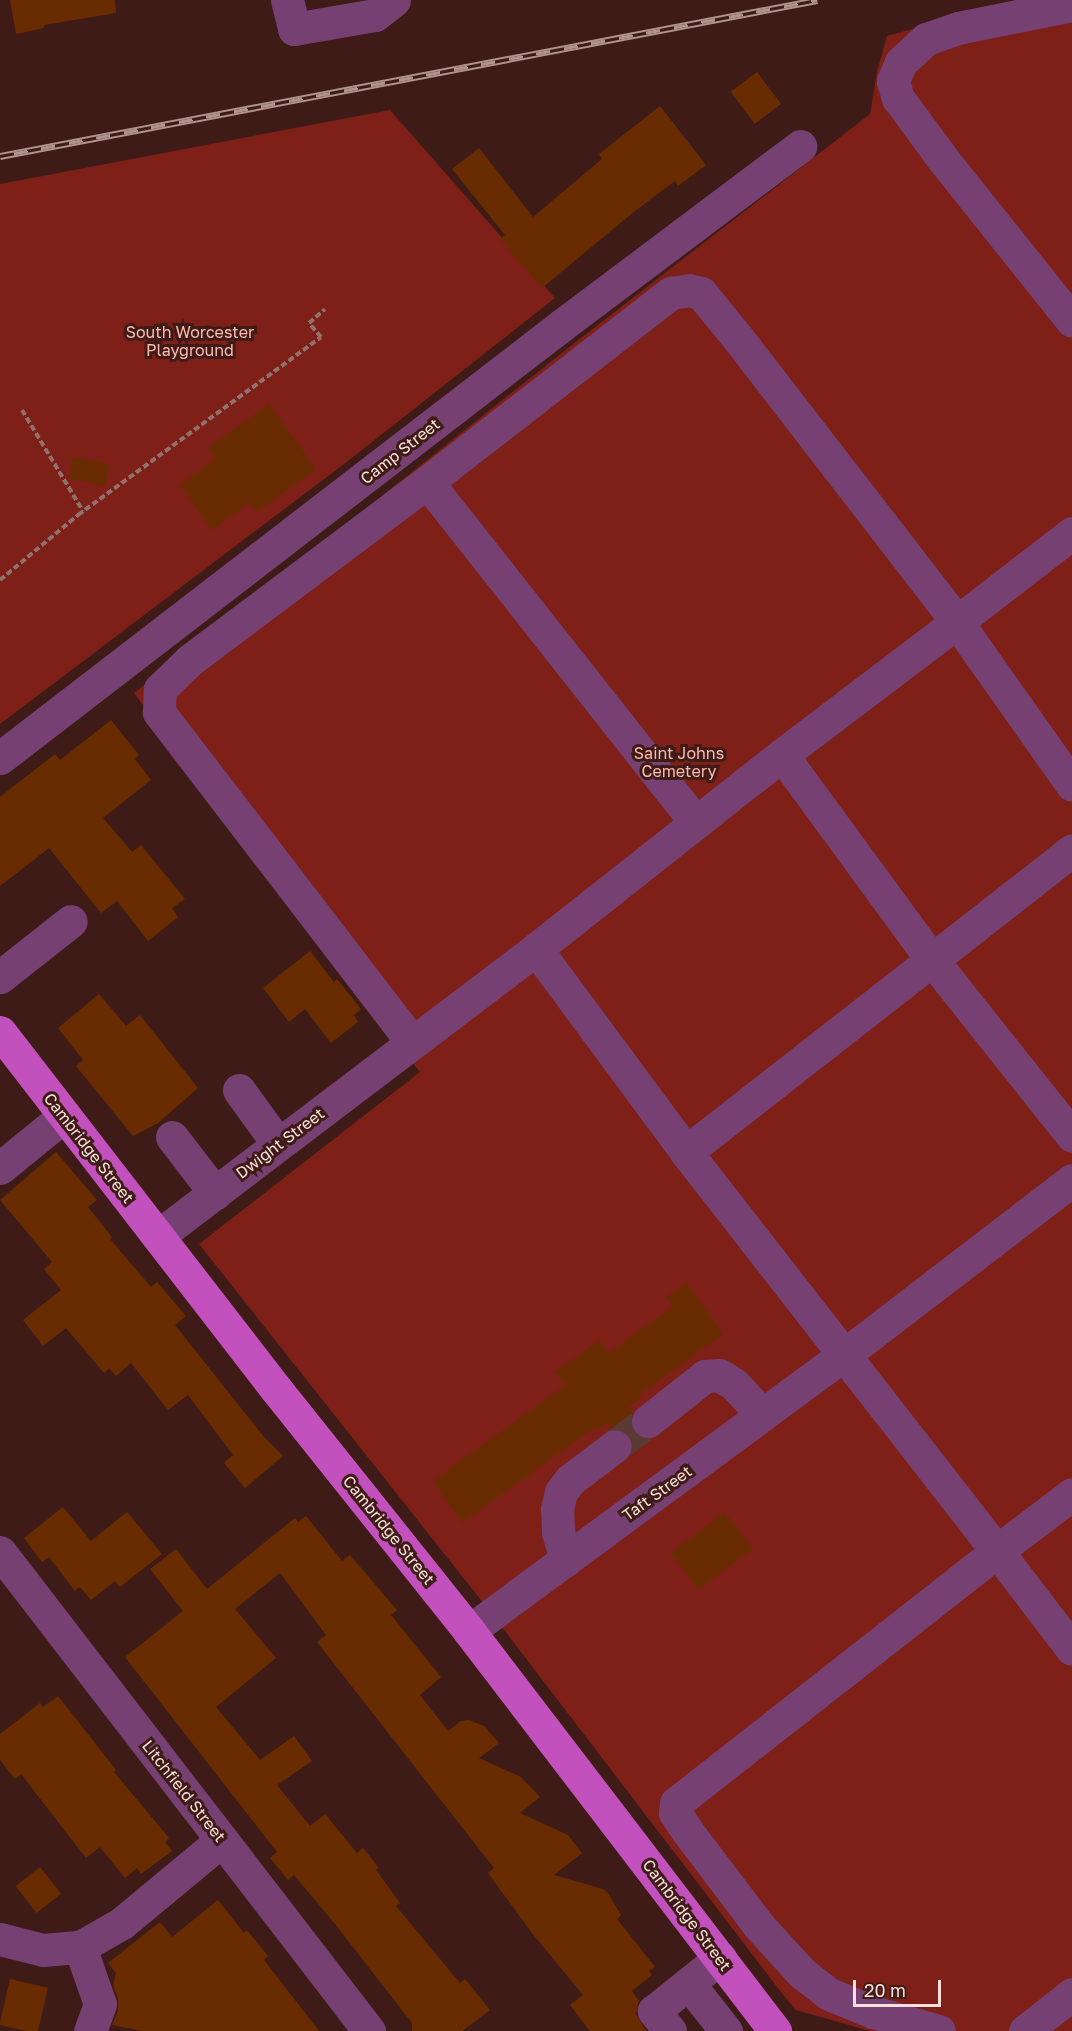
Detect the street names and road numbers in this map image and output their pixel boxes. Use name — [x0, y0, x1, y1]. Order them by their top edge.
street label: Camp Street — [357, 414, 443, 488]
street label: Cambridge Street — [40, 1089, 138, 1207]
street label: Dwight Street — [232, 1104, 328, 1182]
street label: Taft Street — [618, 1461, 696, 1525]
street label: Cambridge Street — [339, 1472, 439, 1588]
street label: Litchfield Street — [138, 1736, 230, 1846]
street label: Cambridge Street — [639, 1855, 735, 1975]

